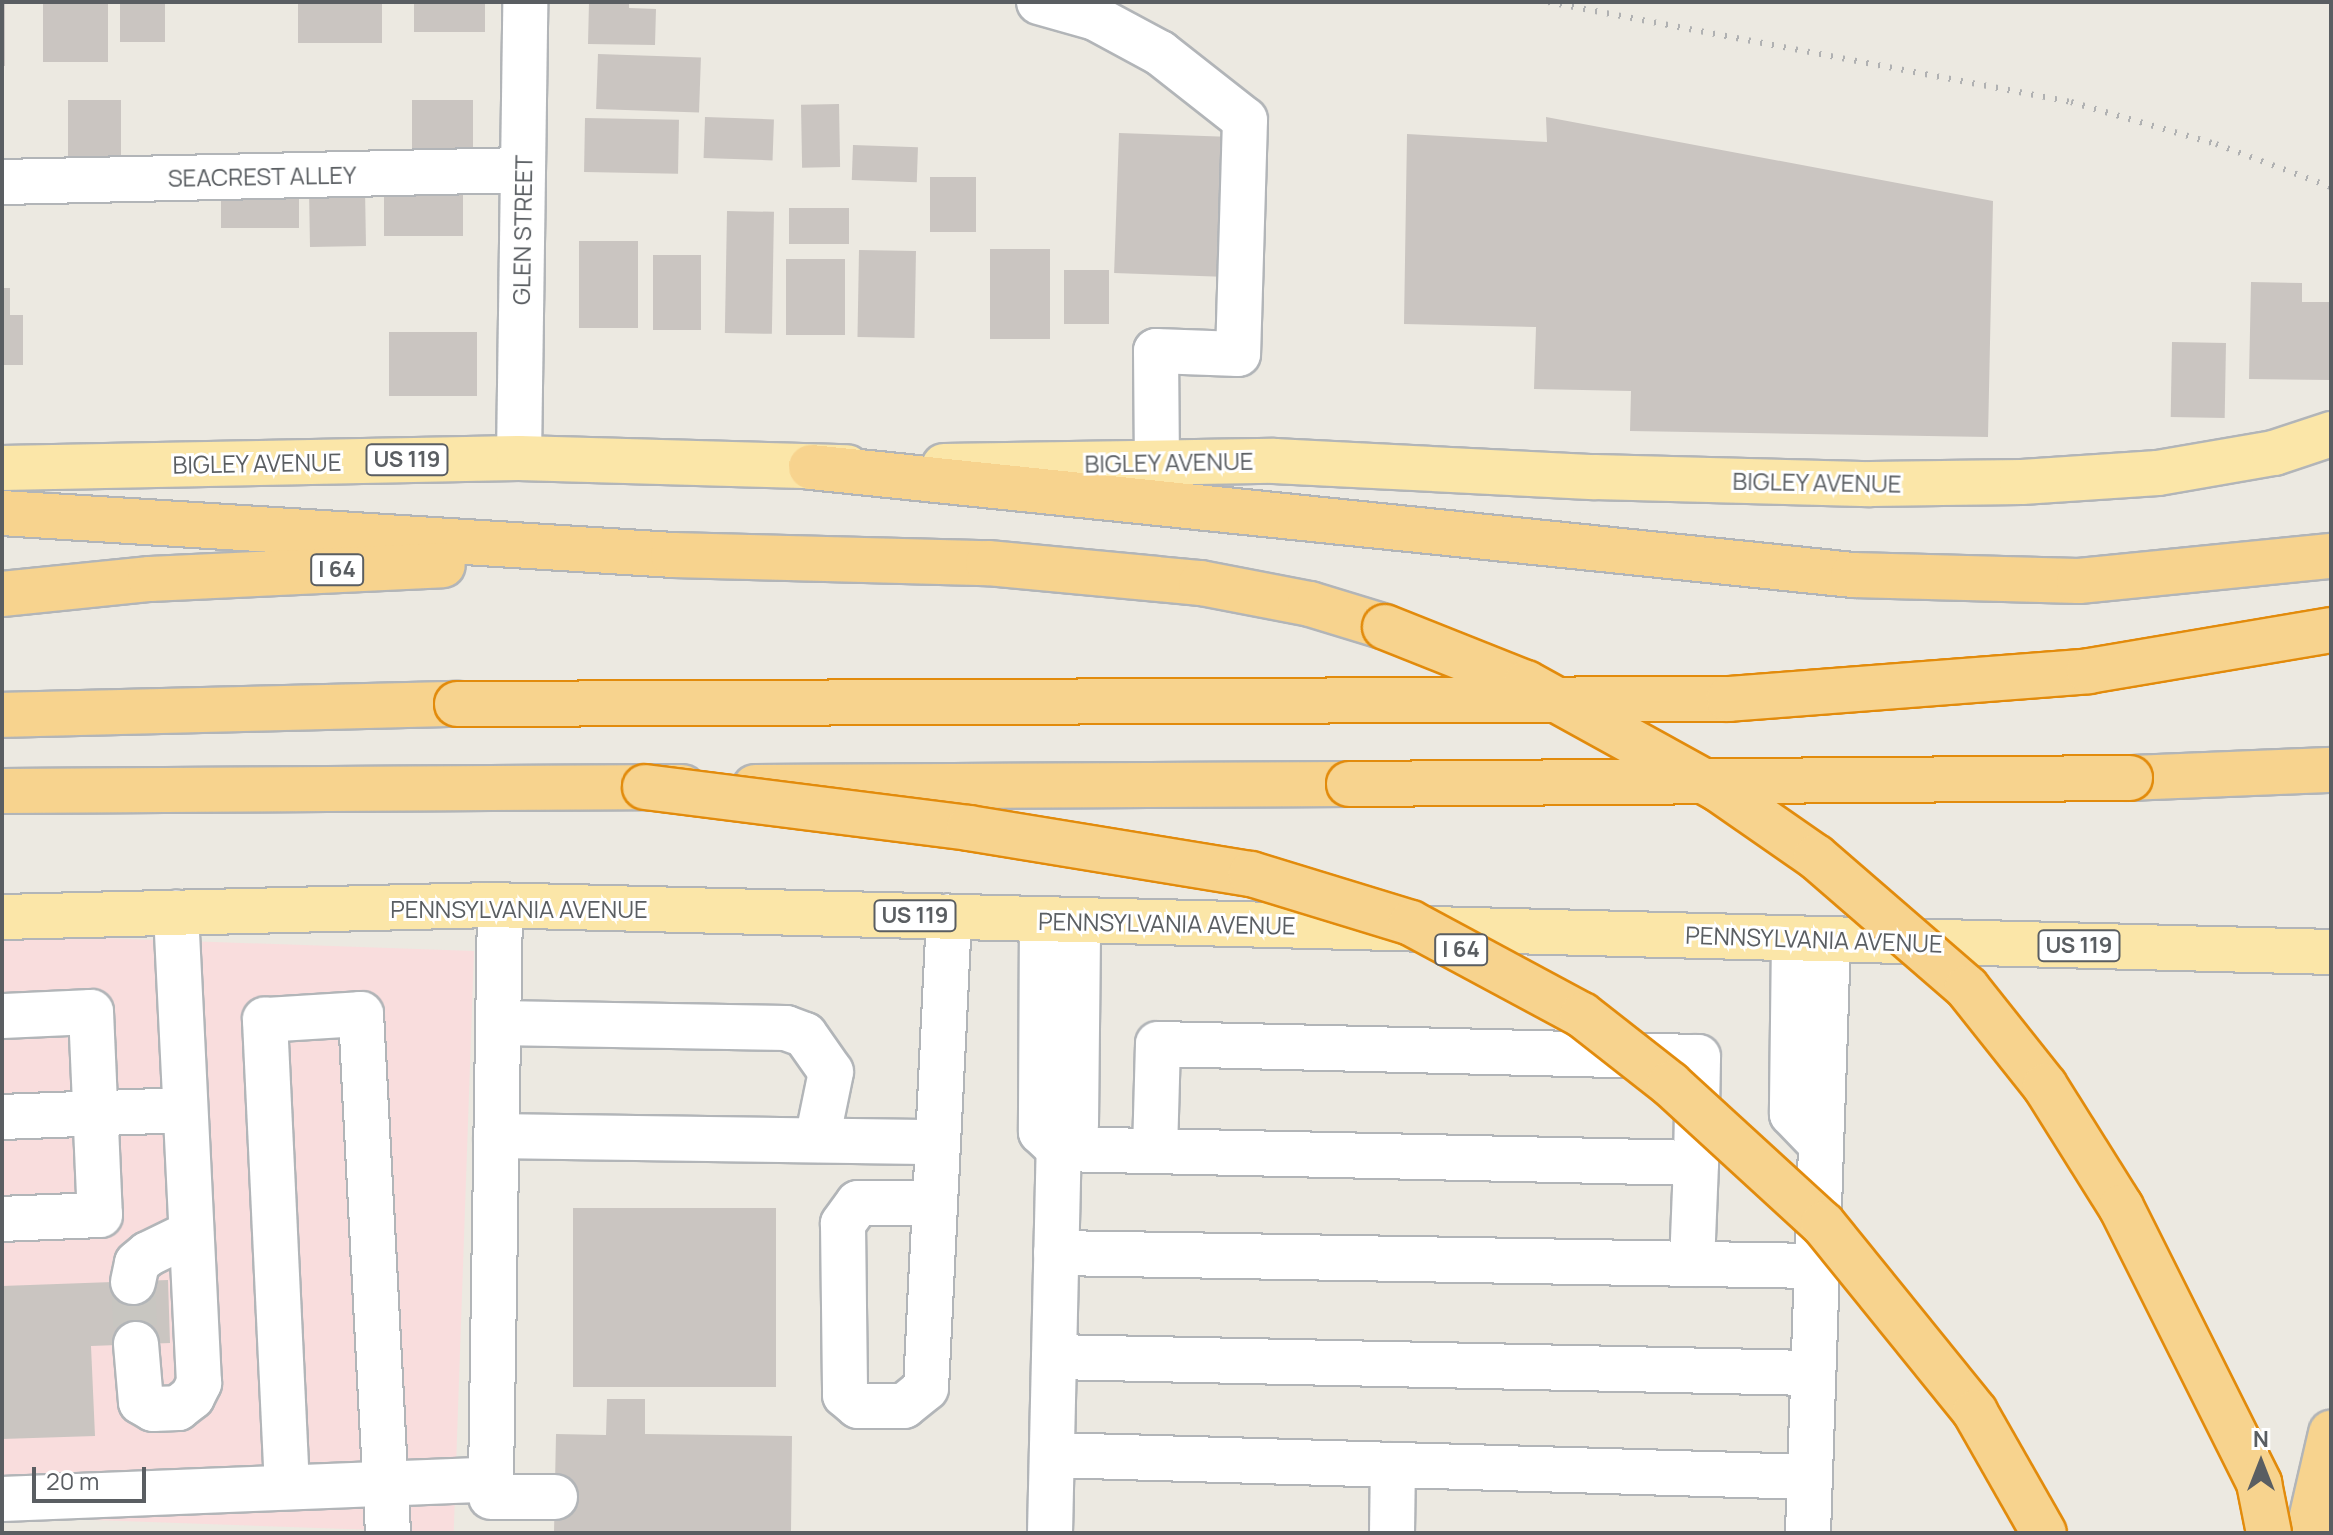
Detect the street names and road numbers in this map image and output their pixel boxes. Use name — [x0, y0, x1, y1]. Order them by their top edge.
street label: GLEN STREET — [506, 155, 538, 305]
street label: SEACREST ALLEY — [167, 160, 357, 192]
road number: US 119 — [365, 442, 449, 478]
street label: BIGLEY AVENUE — [1084, 446, 1254, 478]
street label: BIGLEY AVENUE — [172, 447, 342, 479]
street label: BIGLEY AVENUE — [1732, 466, 1902, 498]
road number: I 64 — [309, 552, 365, 588]
street label: PENNSYLVANIA AVENUE — [390, 895, 648, 923]
road number: US 119 — [873, 898, 957, 934]
street label: PENNSYLVANIA AVENUE — [1038, 906, 1296, 940]
street label: PENNSYLVANIA AVENUE — [1685, 920, 1943, 958]
road number: US 119 — [2037, 928, 2121, 964]
road number: I 64 — [1433, 932, 1489, 968]

